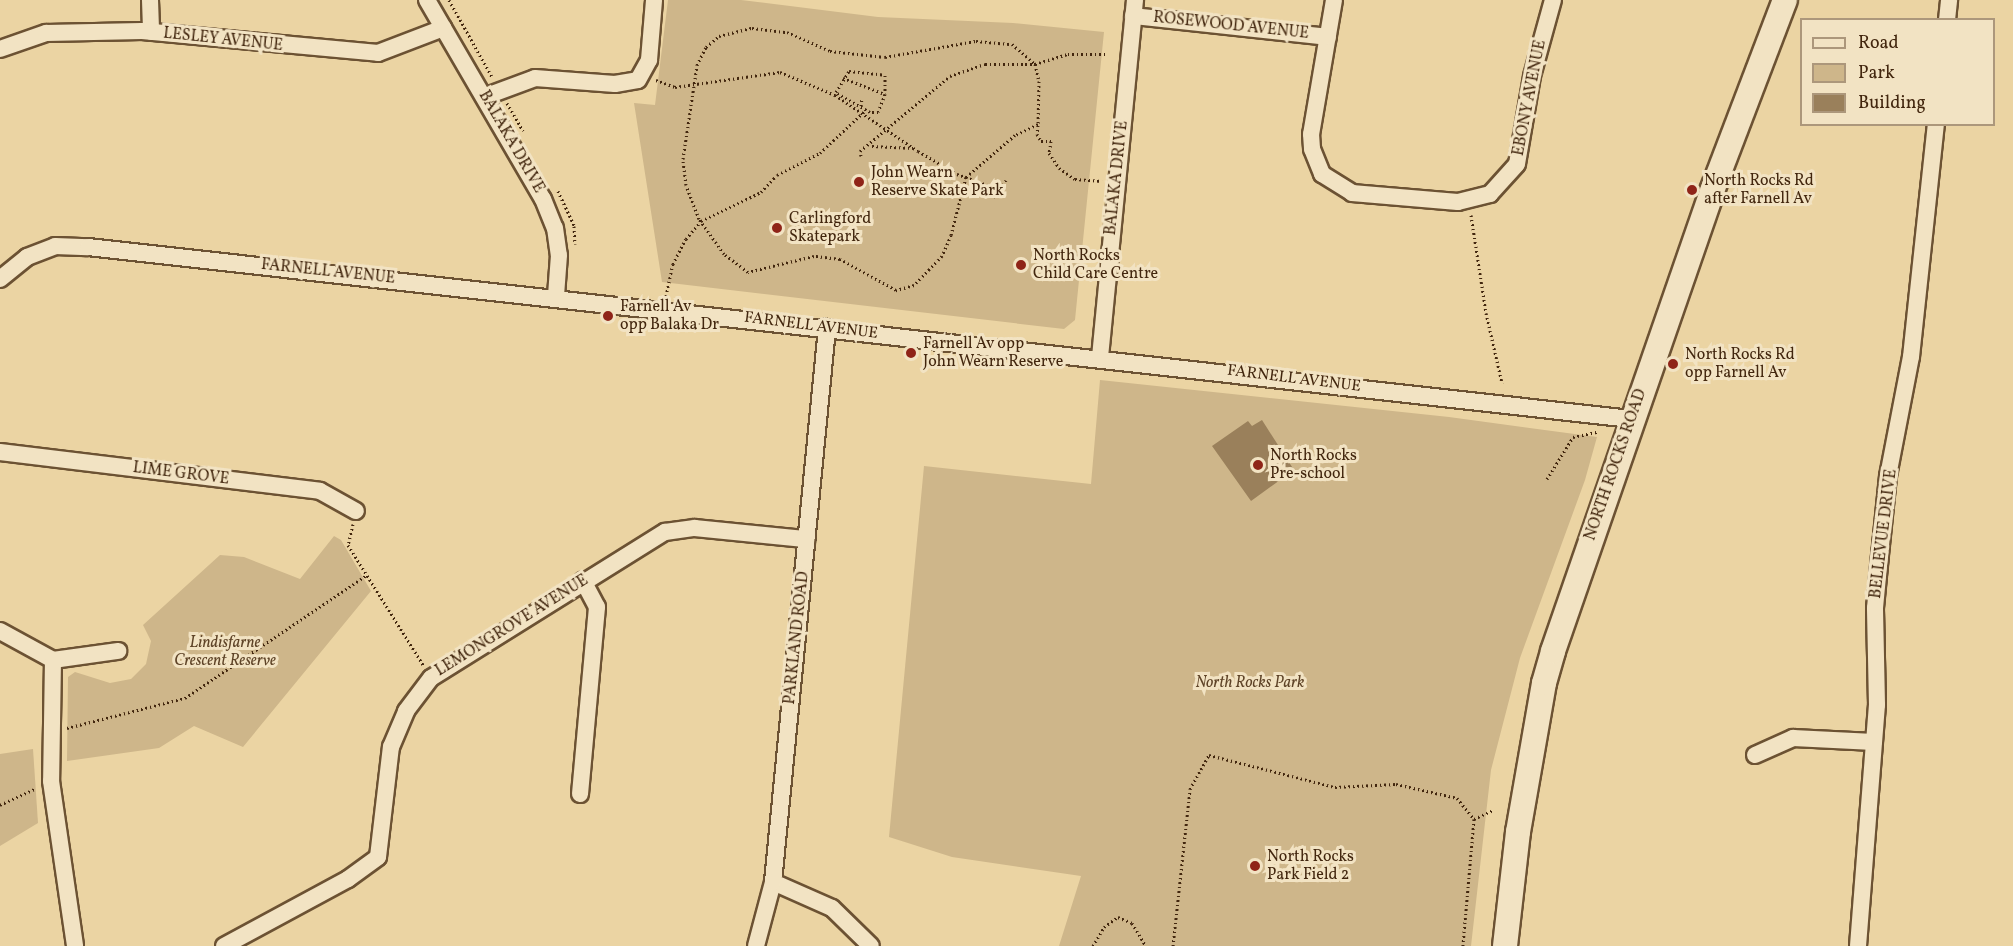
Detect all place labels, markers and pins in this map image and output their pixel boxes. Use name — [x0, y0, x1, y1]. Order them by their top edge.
place label: John Wearn Reserve Skate Park — [871, 163, 1004, 201]
place label: North Rocks Rd after Farnell Av — [1704, 171, 1814, 209]
marker: John Wearn Reserve Skate Park — [852, 175, 866, 189]
marker: North Rocks Rd after Farnell Av — [1685, 183, 1699, 197]
place label: Carlingford Skatepark — [789, 209, 871, 247]
marker: Carlingford Skatepark — [770, 221, 784, 235]
place label: North Rocks Child Care Centre — [1033, 246, 1158, 284]
marker: North Rocks Child Care Centre — [1014, 258, 1028, 272]
place label: Farnell Av opp Balaka Dr — [620, 297, 719, 335]
marker: Farnell Av opp Balaka Dr — [601, 309, 615, 323]
place label: Farnell Av opp John Wearn Reserve — [923, 334, 1064, 372]
place label: North Rocks Rd opp Farnell Av — [1685, 345, 1795, 383]
marker: Farnell Av opp John Wearn Reserve — [904, 346, 918, 360]
marker: North Rocks Rd opp Farnell Av — [1666, 357, 1680, 371]
place label: North Rocks Pre-school — [1270, 446, 1357, 484]
marker: North Rocks Pre-school — [1251, 458, 1265, 472]
place label: North Rocks Park Field 2 — [1267, 847, 1354, 885]
marker: North Rocks Park Field 2 — [1248, 859, 1262, 873]

